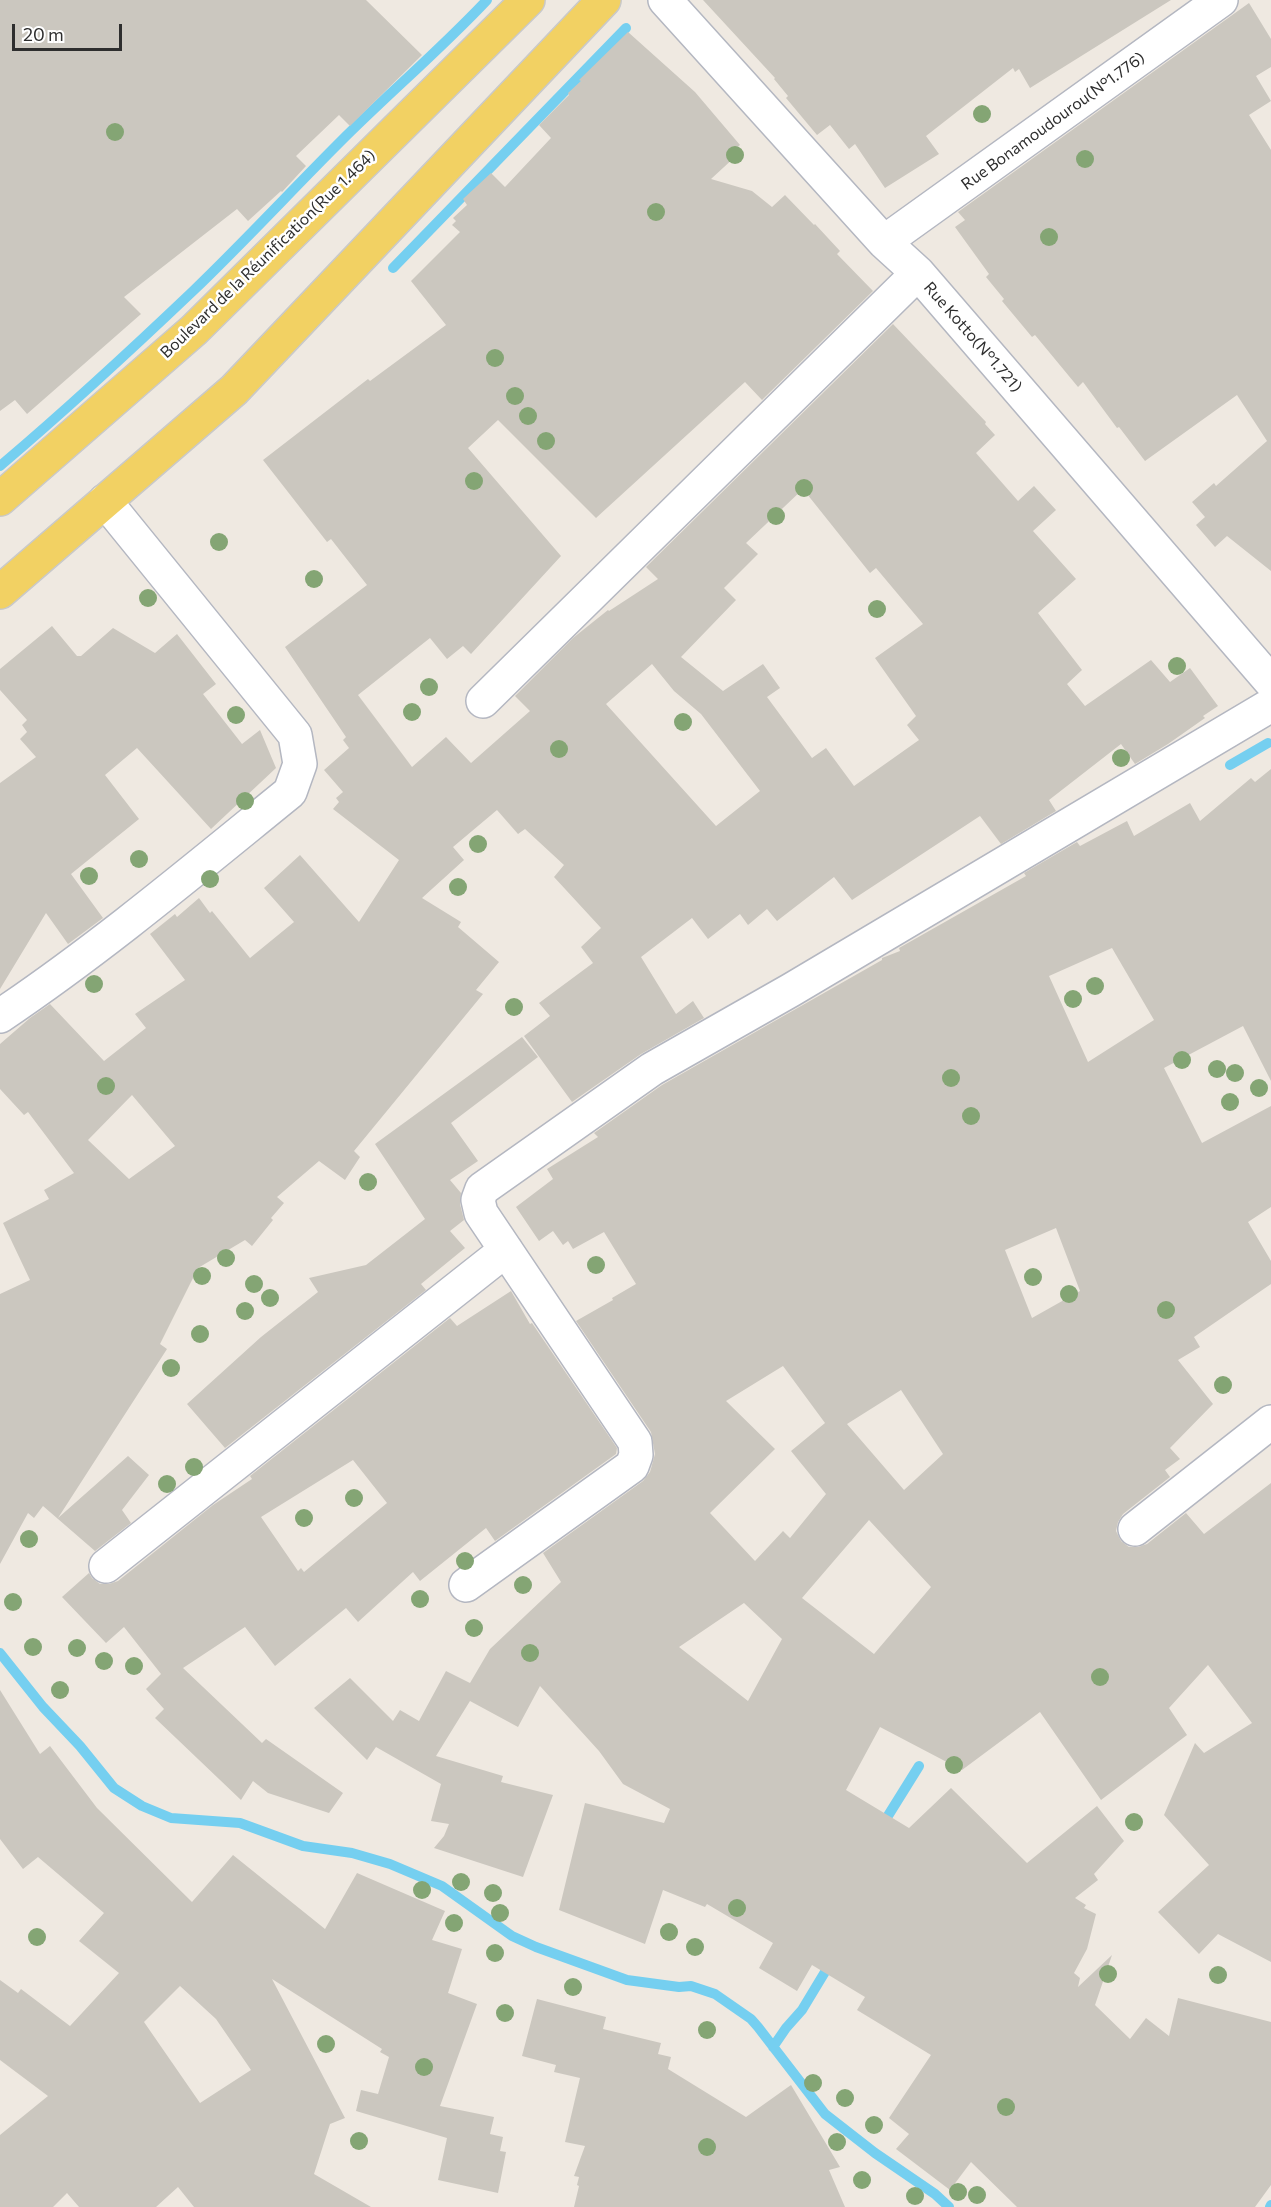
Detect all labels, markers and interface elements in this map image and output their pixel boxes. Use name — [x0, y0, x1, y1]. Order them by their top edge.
scale bar — [15, 12, 124, 50]
text: 20 m — [23, 23, 64, 45]
street label: Rue Bonamoudourou(N°1.776) — [958, 48, 1148, 194]
street label: Boulevard de la Réunification(Rue 1.464) — [156, 146, 380, 362]
street label: Rue Kotto(N°1.721) — [920, 278, 1026, 396]

